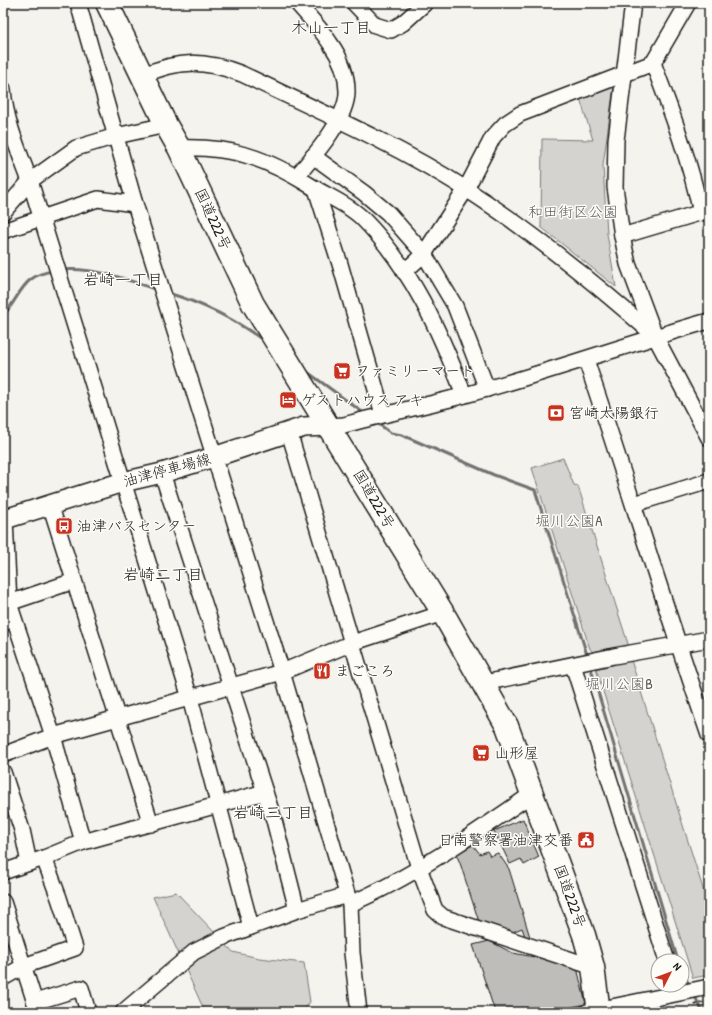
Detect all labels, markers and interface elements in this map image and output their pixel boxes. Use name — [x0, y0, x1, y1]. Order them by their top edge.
district label: 木山一丁目 — [291, 16, 371, 38]
street label: 国道222号 — [190, 184, 237, 253]
park label: 和田街区公園 — [528, 201, 618, 222]
district label: 岩崎一丁目 — [83, 268, 163, 290]
place label: ファミリーマート — [355, 360, 475, 381]
supermarket icon: ファミリーマート — [332, 361, 352, 381]
place label: ゲストハウス アキ — [301, 389, 424, 410]
hotel icon: ゲストハウス アキ — [278, 390, 298, 410]
place label: 宮崎太陽銀行 — [569, 402, 659, 423]
bank icon: 宮崎太陽銀行 — [546, 403, 566, 423]
street label: 油津停車場線 — [121, 448, 213, 491]
street label: 国道222号 — [348, 465, 400, 532]
park label: 堀川公園A — [535, 510, 603, 531]
place label: 油津バスセンター — [77, 515, 196, 536]
bus stop icon: 油津バスセンター — [54, 516, 74, 536]
district label: 岩崎二丁目 — [123, 563, 203, 585]
place label: まごころ — [335, 660, 395, 681]
restaurant icon: まごころ — [312, 661, 332, 681]
park label: 堀川公園B — [585, 673, 653, 694]
place label: 山形屋 — [494, 742, 539, 763]
supermarket icon: 山形屋 — [471, 743, 491, 763]
district label: 岩崎三丁目 — [233, 801, 313, 823]
place label: 日南警察署油津交番 — [438, 829, 573, 850]
public building icon: 日南警察署油津交番 — [576, 830, 596, 850]
street label: 国道222号 — [549, 861, 592, 930]
north arrow — [650, 953, 690, 993]
text: N — [670, 959, 685, 973]

